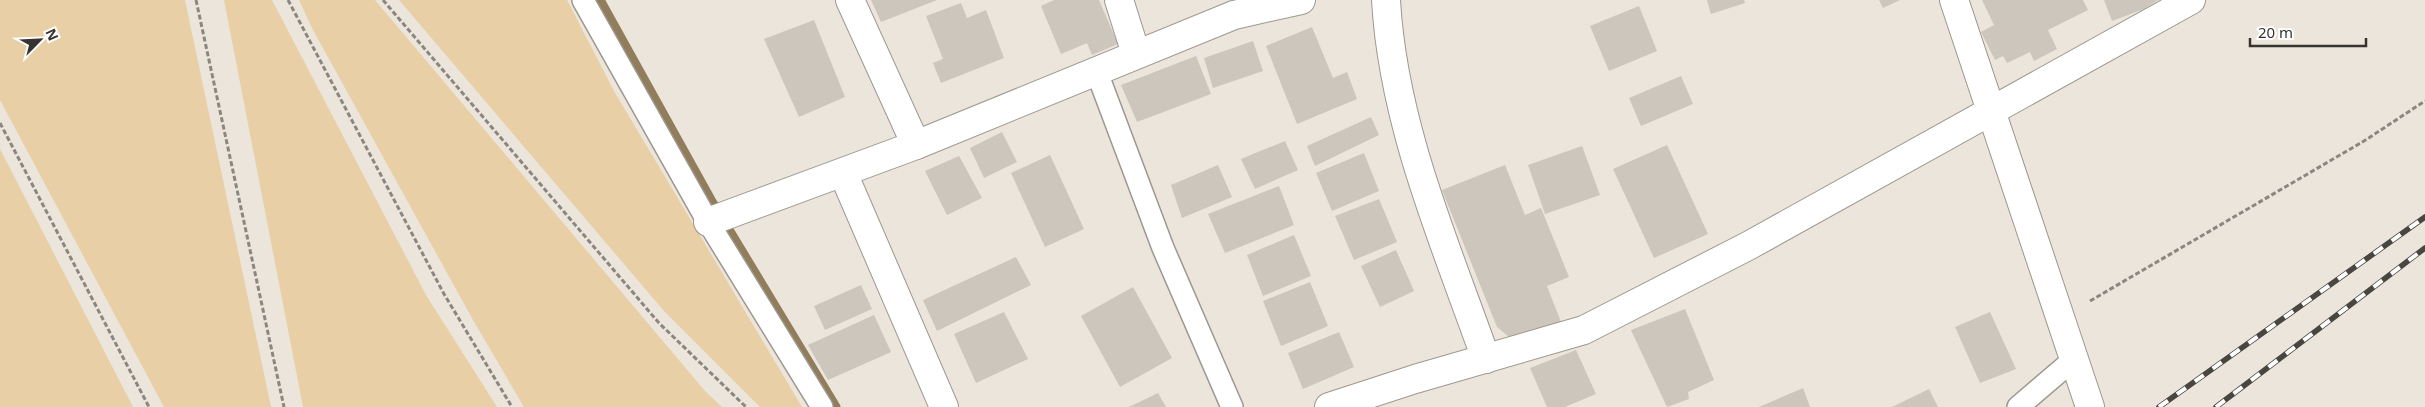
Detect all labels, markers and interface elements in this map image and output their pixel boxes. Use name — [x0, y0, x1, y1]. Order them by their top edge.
north arrow — [15, 15, 65, 65]
scale bar — [2250, 15, 2366, 47]
text: 20 m — [2258, 22, 2293, 42]
text: N — [41, 25, 63, 44]

